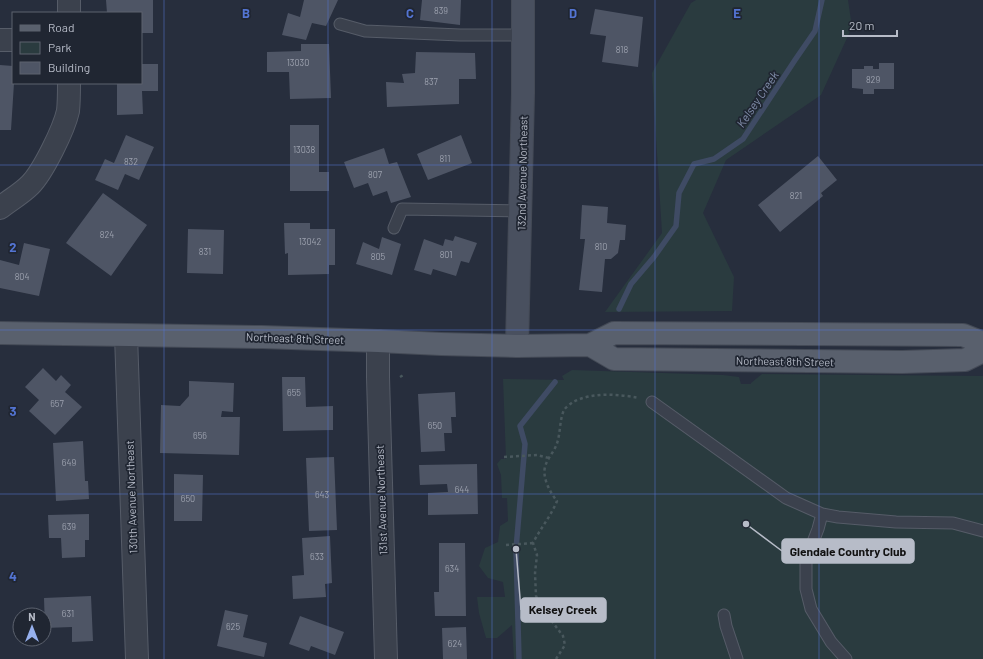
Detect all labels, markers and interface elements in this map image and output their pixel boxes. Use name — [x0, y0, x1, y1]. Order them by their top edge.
text: B — [242, 5, 250, 21]
text: C — [406, 5, 414, 21]
house number: 839 — [434, 5, 448, 16]
text: D — [569, 5, 577, 21]
text: E — [733, 5, 741, 21]
legend — [12, 12, 142, 84]
scale bar — [843, 12, 897, 38]
text: 20 m — [849, 18, 875, 32]
text: Road — [48, 20, 75, 34]
text: Park — [48, 40, 72, 54]
house number: 818 — [616, 44, 628, 55]
house number: 13030 — [287, 57, 309, 68]
text: Building — [48, 60, 90, 74]
water label: Kelsey Creek — [733, 68, 781, 130]
house number: 829 — [866, 74, 880, 85]
house number: 837 — [424, 76, 439, 87]
street label: 132nd Avenue Northeast — [514, 115, 530, 231]
house number: 13038 — [293, 144, 315, 155]
house number: 811 — [440, 153, 450, 164]
house number: 832 — [124, 156, 138, 167]
house number: 807 — [368, 169, 383, 180]
house number: 821 — [790, 190, 802, 201]
house number: 824 — [100, 229, 114, 240]
house number: 13042 — [299, 236, 322, 247]
text: 2 — [9, 239, 17, 255]
house number: 810 — [595, 241, 607, 252]
house number: 831 — [199, 246, 211, 257]
house number: 801 — [440, 249, 452, 260]
house number: 805 — [371, 251, 386, 262]
house number: 804 — [15, 271, 29, 282]
street label: Northeast 8th Street — [246, 330, 344, 346]
street label: Northeast 8th Street — [736, 354, 834, 368]
house number: 655 — [287, 387, 301, 398]
house number: 657 — [50, 398, 64, 409]
text: 3 — [9, 403, 17, 419]
house number: 650 — [428, 420, 442, 431]
house number: 656 — [193, 430, 207, 441]
street label: 130th Avenue Northeast — [123, 440, 139, 554]
street label: 131st Avenue Northeast — [373, 445, 389, 555]
house number: 649 — [62, 457, 76, 468]
house number: 644 — [455, 484, 469, 495]
house number: 643 — [315, 489, 329, 500]
house number: 650 — [181, 493, 195, 504]
house number: 639 — [62, 521, 76, 532]
callout: Glendale Country Club — [782, 539, 914, 563]
text: Glendale Country Club — [790, 544, 907, 558]
house number: 633 — [310, 551, 324, 562]
house number: 634 — [445, 563, 459, 574]
text: 4 — [9, 568, 17, 584]
callout: Kelsey Creek — [521, 598, 606, 622]
text: Kelsey Creek — [529, 602, 598, 616]
north arrow — [12, 607, 52, 647]
house number: 631 — [62, 608, 74, 619]
text: N — [28, 610, 36, 623]
house number: 625 — [226, 621, 240, 632]
house number: 624 — [448, 638, 462, 649]

